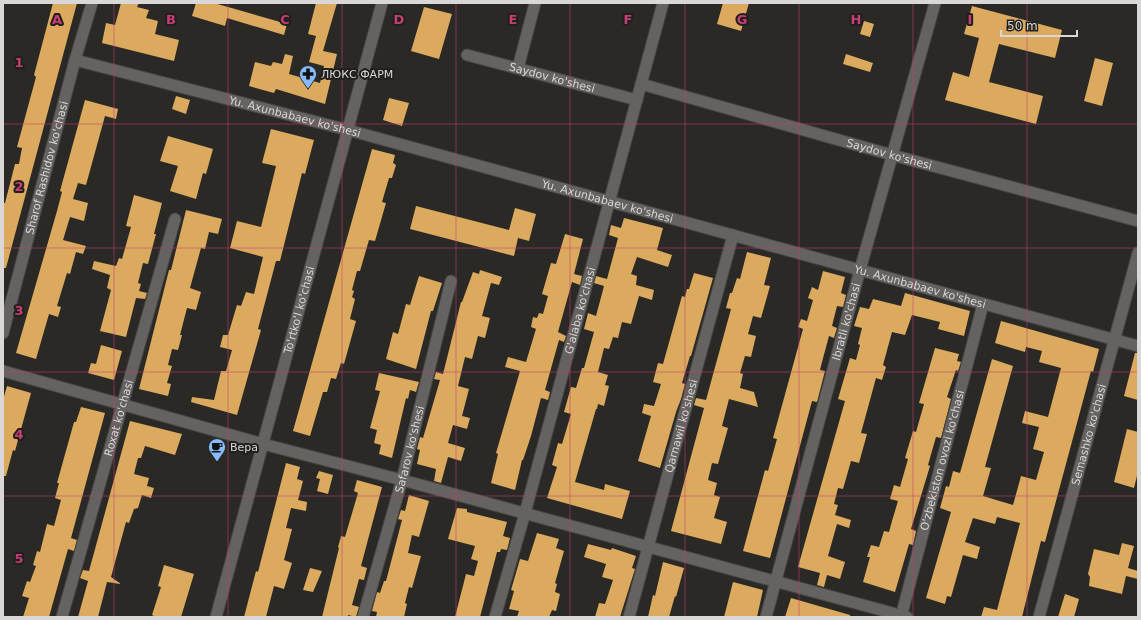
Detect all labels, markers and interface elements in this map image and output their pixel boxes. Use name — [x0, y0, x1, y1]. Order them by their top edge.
text: A — [52, 12, 62, 27]
text: B — [166, 12, 176, 27]
text: C — [280, 12, 290, 27]
text: D — [394, 12, 405, 27]
text: E — [509, 12, 517, 27]
text: F — [624, 12, 632, 27]
text: G — [737, 12, 747, 27]
text: H — [851, 12, 861, 27]
text: I — [968, 12, 972, 27]
scale bar — [1001, 12, 1077, 38]
text: 50 m — [1007, 19, 1038, 33]
text: 1 — [14, 55, 24, 70]
street label: Saydov ko'shesi — [508, 60, 596, 96]
pharmacy icon: ЛЮКС ФАРМ — [298, 64, 318, 89]
place label: ЛЮКС ФАРМ — [321, 68, 393, 81]
street label: Yu. Axunbabaev ko'shesi — [226, 93, 362, 140]
street label: Sharof Rashidov ko'chasi — [23, 100, 71, 236]
street label: Saydov ko'shesi — [845, 136, 933, 172]
street label: Yu. Axunbabaev ko'shesi — [539, 177, 675, 226]
text: 2 — [14, 179, 24, 194]
street label: Yu. Axunbabaev ko'shesi — [852, 262, 987, 311]
street label: To'rtko'l ko'chasi — [281, 265, 318, 356]
street label: G'alaba ko'chasi — [562, 266, 598, 356]
street label: Ibratli ko'chasi — [830, 282, 863, 362]
text: 3 — [14, 303, 24, 318]
street label: Roxat ko'chasi — [102, 378, 136, 458]
street label: Qarnawil ko'shesi — [663, 378, 700, 474]
street label: Semashko ko'chasi — [1069, 383, 1109, 487]
street label: O'zbekiston ovozi ko'chasi — [918, 389, 967, 532]
street label: Safarov ko'shesi — [393, 405, 427, 495]
text: 4 — [14, 427, 24, 442]
cafe icon: Вера — [207, 437, 227, 462]
place label: Вера — [230, 441, 258, 454]
text: 5 — [14, 551, 24, 566]

